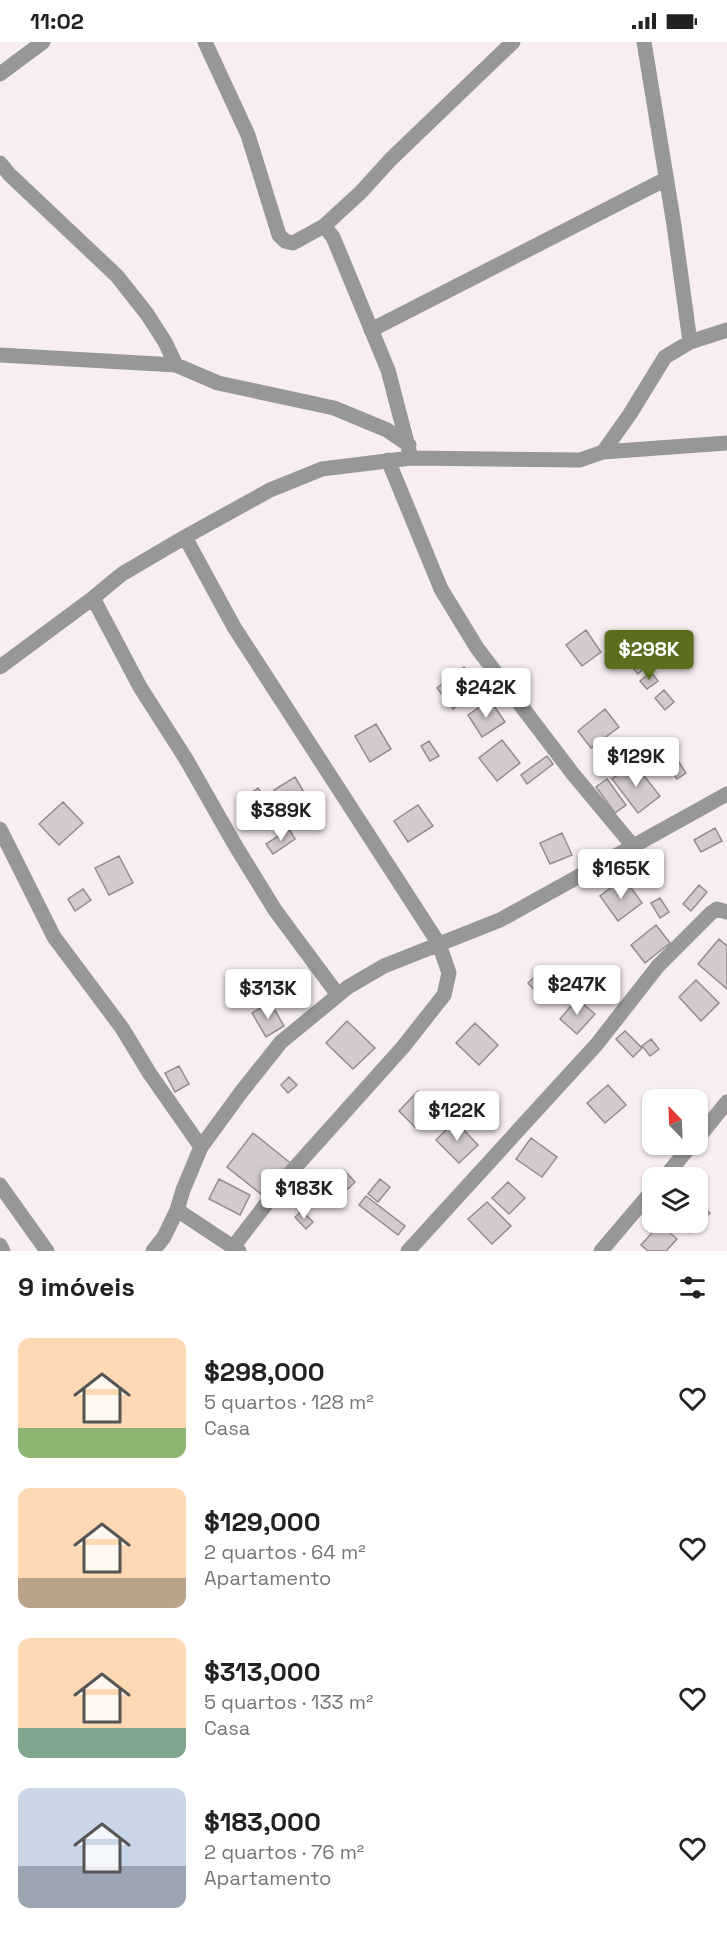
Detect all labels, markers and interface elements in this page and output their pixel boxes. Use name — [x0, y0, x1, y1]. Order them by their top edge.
text: 11:02 — [30, 7, 84, 35]
pin: $298K — [607, 630, 691, 681]
text: $298K — [619, 636, 679, 662]
pin: $242K — [444, 668, 528, 719]
text: $242K — [456, 674, 516, 700]
pin: $129K — [594, 737, 678, 788]
text: $129K — [607, 743, 665, 769]
pin: $389K — [239, 791, 323, 842]
text: $389K — [250, 797, 312, 823]
pin: $165K — [579, 849, 663, 900]
text: $165K — [592, 855, 650, 881]
pin: $247K — [535, 965, 619, 1016]
pin: $313K — [226, 969, 310, 1020]
text: $247K — [547, 971, 607, 997]
text: $313K — [239, 975, 297, 1001]
north arrow — [642, 1089, 708, 1155]
map controls — [642, 1089, 708, 1233]
pin: $122K — [415, 1091, 499, 1142]
text: $122K — [428, 1097, 486, 1123]
button: layers — [642, 1167, 708, 1233]
pin: $183K — [262, 1169, 346, 1220]
text: $183K — [275, 1175, 333, 1201]
text: 9 imóveis — [18, 1270, 135, 1304]
icon: filters — [676, 1271, 709, 1304]
text: $298,000 — [204, 1355, 325, 1389]
icon: home — [66, 1362, 138, 1434]
icon: heart — [676, 1382, 709, 1415]
text: 5 quartos · 128 m² — [204, 1389, 374, 1415]
text: Casa — [204, 1415, 250, 1441]
text: $129,000 — [204, 1505, 321, 1539]
icon: home — [66, 1512, 138, 1584]
icon: heart — [676, 1532, 709, 1565]
text: 2 quartos · 64 m² — [204, 1539, 366, 1565]
text: Apartamento — [204, 1565, 331, 1591]
text: $313,000 — [204, 1655, 321, 1689]
icon: home — [66, 1662, 138, 1734]
icon: heart — [676, 1682, 709, 1715]
text: 5 quartos · 133 m² — [204, 1689, 373, 1715]
text: Casa — [204, 1715, 250, 1741]
text: $183,000 — [204, 1805, 321, 1839]
icon: home — [66, 1812, 138, 1884]
icon: heart — [676, 1832, 709, 1865]
text: 2 quartos · 76 m² — [204, 1839, 364, 1865]
text: Apartamento — [204, 1865, 331, 1891]

